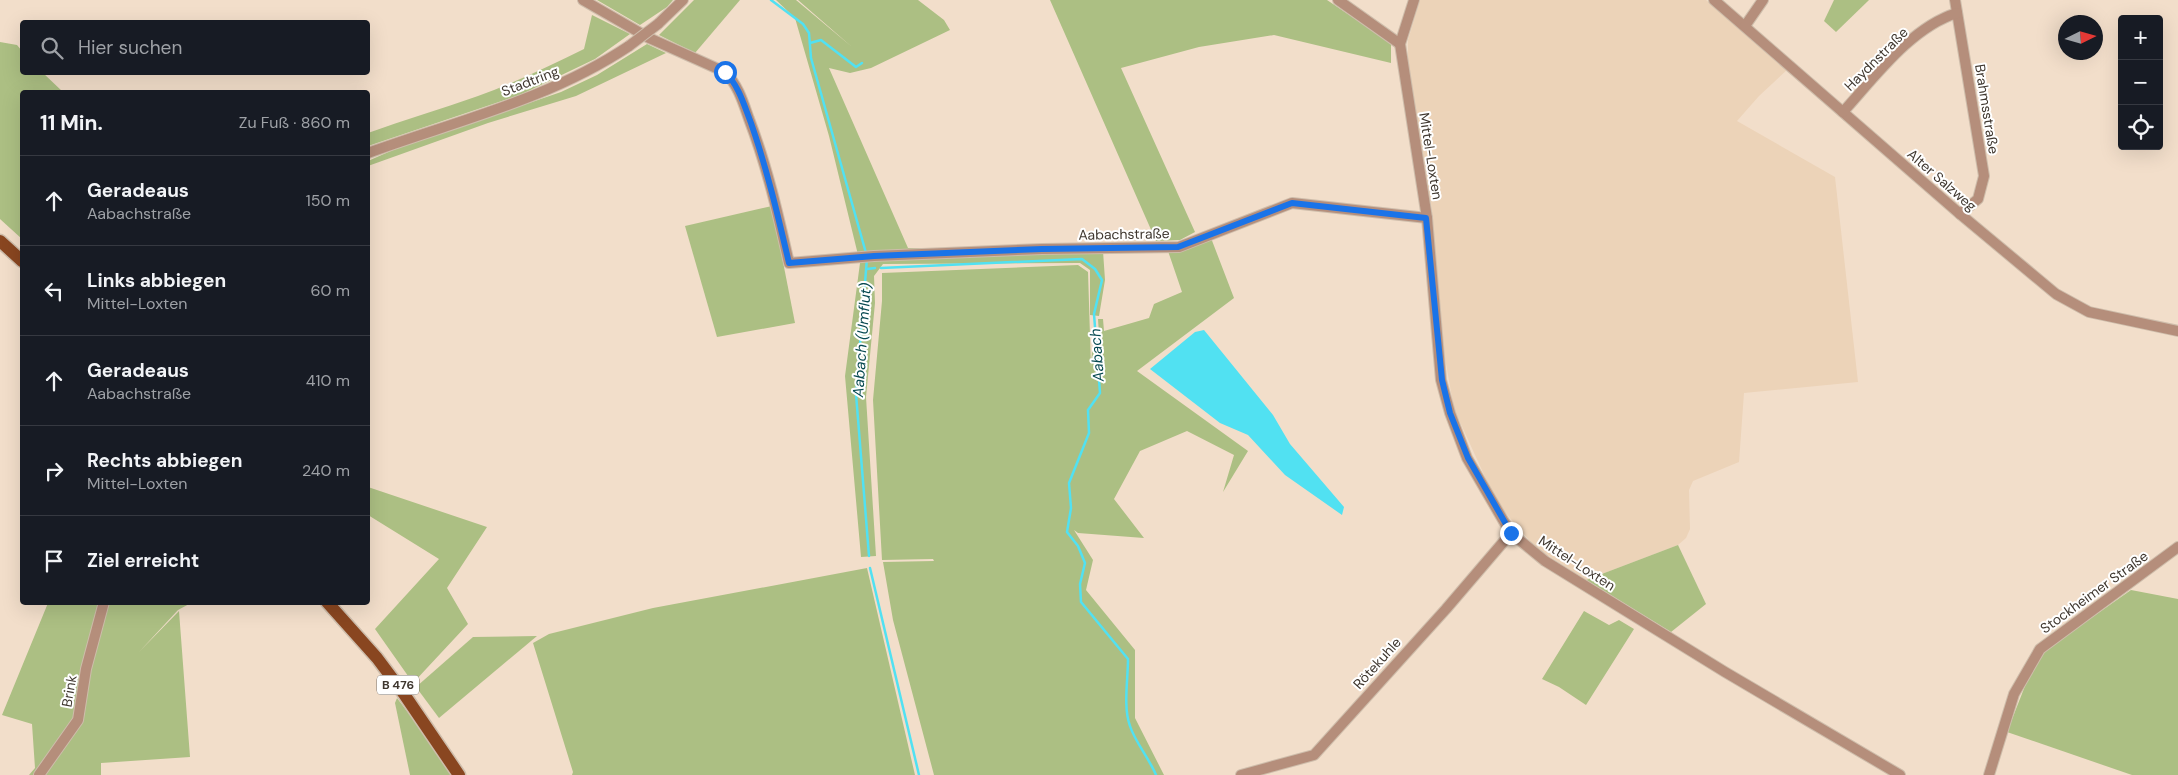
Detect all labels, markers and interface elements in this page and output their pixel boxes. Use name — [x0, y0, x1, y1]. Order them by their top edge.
north arrow — [2058, 15, 2103, 60]
map controls — [2118, 15, 2163, 150]
button: + — [2118, 15, 2163, 60]
search box — [20, 20, 370, 75]
street label: Haydnstraße — [1840, 23, 1912, 95]
icon: search — [38, 34, 66, 62]
text: Hier suchen — [78, 35, 182, 60]
button: − — [2118, 60, 2163, 105]
route start — [714, 61, 737, 84]
street label: Stadtring — [499, 62, 561, 100]
street label: Brahmsstraße — [1971, 63, 2003, 155]
button: locate — [2118, 105, 2163, 150]
text: 11 Min. — [40, 109, 103, 137]
street label: Mittel-Loxten — [1415, 111, 1447, 201]
text: Zu Fuß · 860 m — [239, 112, 350, 133]
street label: Alter Salzweg — [1904, 145, 1980, 215]
text: Geradeaus — [87, 178, 189, 203]
icon: ahead — [40, 187, 68, 215]
text: 150 m — [306, 190, 350, 211]
text: Aabachstraße — [87, 203, 191, 224]
street label: Aabachstraße — [1078, 224, 1170, 244]
text: Links abbiegen — [87, 268, 226, 293]
icon: left — [40, 277, 68, 305]
text: 60 m — [310, 280, 350, 301]
water label: Aabach (Umflut) — [848, 282, 876, 399]
text: Mittel-Loxten — [87, 293, 187, 314]
water label: Aabach — [1085, 327, 1109, 383]
text: Geradeaus — [87, 358, 189, 383]
icon: ahead — [40, 367, 68, 395]
text: 410 m — [306, 370, 350, 391]
text: Aabachstraße — [87, 383, 191, 404]
text: Rechts abbiegen — [87, 448, 242, 473]
icon: right — [40, 457, 68, 485]
text: 240 m — [302, 460, 350, 481]
text: Mittel-Loxten — [87, 473, 187, 494]
route end — [1500, 522, 1523, 545]
street label: Mittel-Loxten — [1535, 532, 1619, 594]
icon: arrive — [40, 547, 68, 575]
street label: Stockheimer Straße — [2037, 547, 2151, 637]
text: Ziel erreicht — [87, 548, 199, 573]
street label: Rötekuhle — [1349, 633, 1405, 693]
street label: Brink — [57, 674, 81, 708]
road number: B 476 — [377, 676, 419, 694]

